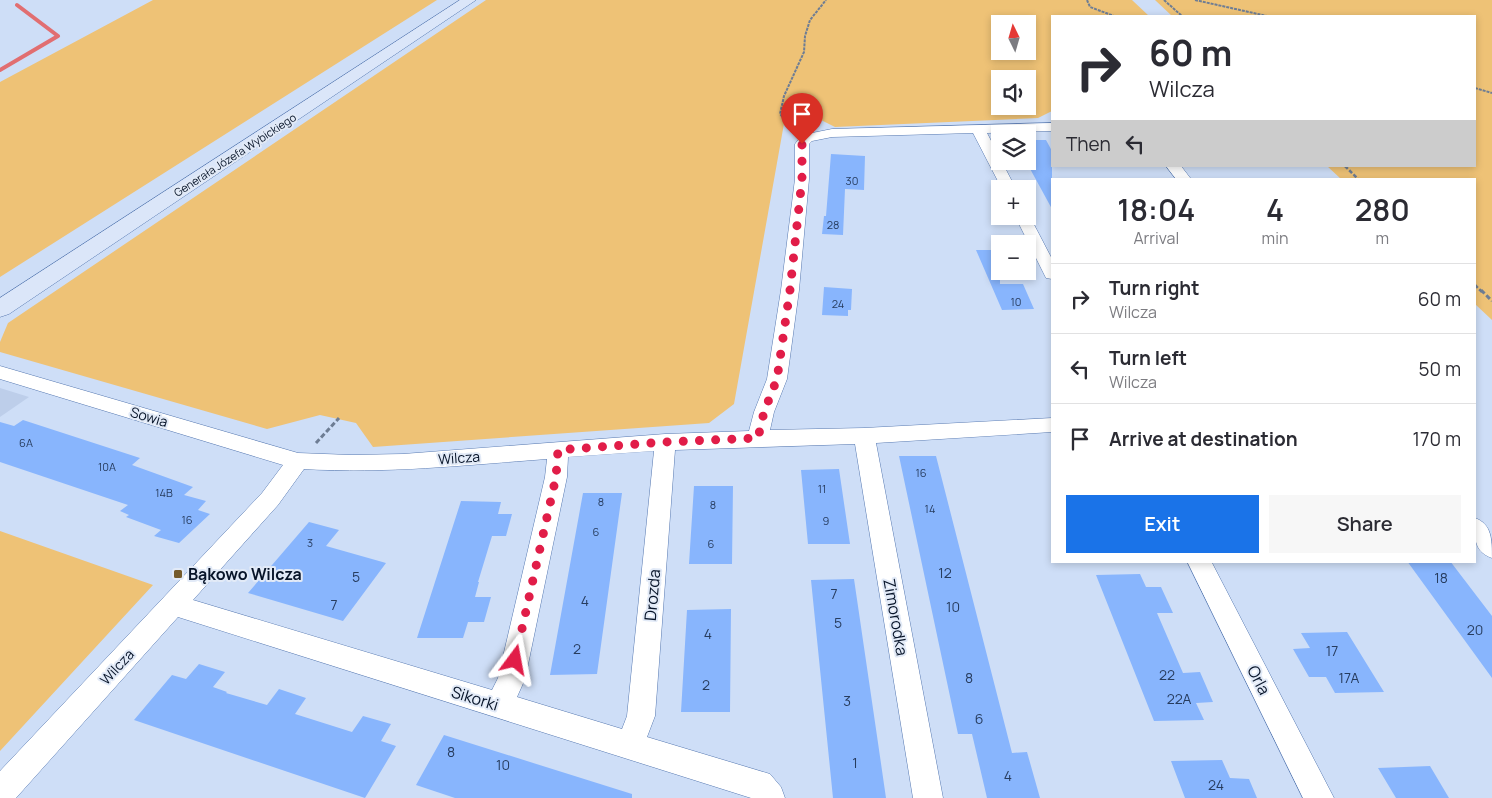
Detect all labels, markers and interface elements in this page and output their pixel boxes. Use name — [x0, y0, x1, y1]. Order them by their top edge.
north arrow — [991, 15, 1036, 60]
map controls — [991, 15, 1036, 280]
text: 60 m — [1149, 29, 1232, 77]
icon: right — [1066, 35, 1131, 100]
button: sound — [991, 70, 1036, 115]
text: Wilcza — [1149, 74, 1215, 104]
pin — [781, 93, 823, 144]
icon: arrive — [788, 100, 816, 128]
street label: Generała Józefa Wybickiego — [171, 109, 299, 200]
button: layers — [991, 125, 1036, 170]
icon: left — [1121, 130, 1149, 158]
text: Then — [1066, 131, 1111, 157]
house number: 30 — [846, 173, 858, 188]
button: + — [991, 180, 1036, 225]
text: 18:04 — [1117, 189, 1195, 230]
text: 4 — [1266, 189, 1284, 230]
text: 280 — [1355, 189, 1410, 230]
house number: 28 — [827, 217, 839, 232]
text: Arrival — [1133, 227, 1179, 249]
text: min — [1262, 227, 1288, 249]
text: m — [1375, 227, 1389, 249]
button: − — [991, 235, 1036, 280]
text: Turn right — [1109, 275, 1199, 301]
icon: right — [1066, 285, 1094, 313]
text: 60 m — [1418, 286, 1461, 312]
house number: 10 — [1010, 294, 1022, 309]
house number: 24 — [832, 296, 844, 311]
text: Wilcza — [1109, 301, 1157, 323]
text: Turn left — [1109, 345, 1187, 371]
icon: left — [1066, 355, 1094, 383]
text: 50 m — [1419, 356, 1461, 382]
text: Wilcza — [1109, 371, 1157, 393]
street label: Sowia — [128, 402, 170, 431]
icon: arrive — [1066, 425, 1094, 453]
text: Arrive at destination — [1109, 426, 1298, 452]
text: 170 m — [1413, 426, 1461, 452]
house number: 6A — [19, 435, 33, 450]
street label: Wilcza — [437, 447, 481, 468]
house number: 10A — [98, 459, 116, 474]
house number: 16 — [915, 465, 927, 480]
house number: 11 — [818, 481, 826, 496]
house number: 14B — [155, 485, 173, 500]
house number: 8 — [598, 494, 604, 509]
button: Exit — [1066, 495, 1259, 553]
button: Share — [1269, 495, 1461, 553]
house number: 8 — [710, 497, 716, 512]
house number: 14 — [925, 501, 935, 516]
house number: 16 — [181, 512, 193, 527]
house number: 9 — [823, 513, 830, 528]
house number: 6 — [593, 524, 600, 539]
house number: 3 — [307, 535, 313, 550]
house number: 6 — [708, 536, 715, 551]
place label: Bąkowo Wilcza — [188, 563, 302, 585]
house number: 12 — [938, 563, 952, 582]
house number: 5 — [352, 567, 360, 586]
marker: Bąkowo Wilcza — [172, 568, 184, 580]
street label: Drozda — [639, 568, 665, 622]
house number: 18 — [1434, 568, 1448, 587]
street label: Zimorodka — [878, 577, 914, 657]
house number: 7 — [830, 584, 838, 603]
house number: 4 — [581, 591, 589, 610]
house number: 7 — [330, 595, 338, 614]
house number: 10 — [946, 597, 960, 616]
house number: 5 — [834, 613, 842, 632]
house number: 20 — [1467, 620, 1483, 639]
house number: 4 — [704, 624, 712, 643]
position arrow — [488, 633, 540, 685]
house number: 2 — [573, 639, 581, 658]
house number: 17 — [1326, 641, 1338, 660]
street label: Wilcza — [95, 645, 138, 688]
street label: Orla — [1242, 662, 1276, 698]
house number: 22 — [1159, 665, 1175, 684]
house number: 8 — [965, 668, 973, 687]
house number: 17A — [1339, 668, 1360, 687]
house number: 2 — [702, 675, 710, 694]
street label: Sikorki — [449, 680, 501, 716]
house number: 22A — [1167, 689, 1191, 708]
house number: 3 — [843, 691, 851, 710]
house number: 6 — [975, 709, 983, 728]
house number: 8 — [447, 742, 455, 761]
house number: 1 — [852, 753, 858, 772]
house number: 10 — [496, 755, 510, 774]
house number: 4 — [1004, 766, 1012, 785]
house number: 24 — [1208, 775, 1224, 794]

